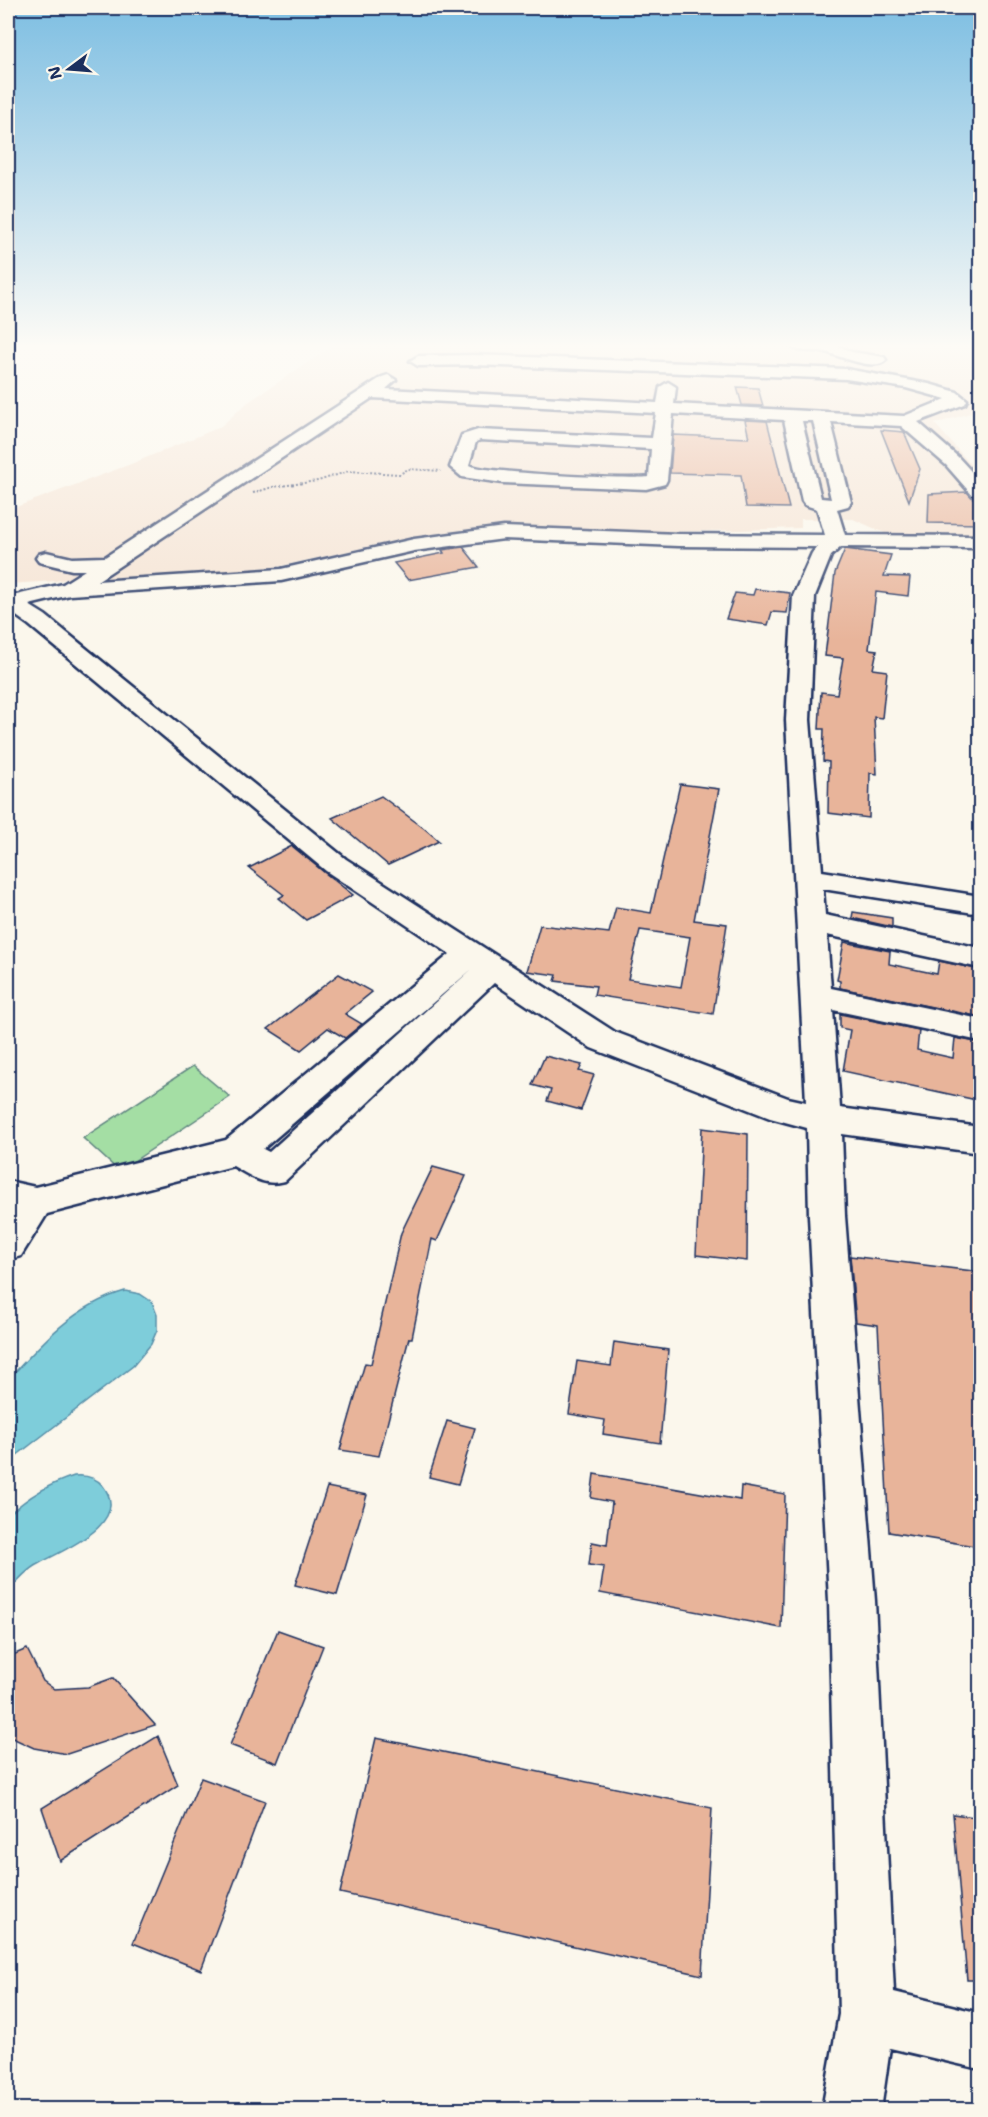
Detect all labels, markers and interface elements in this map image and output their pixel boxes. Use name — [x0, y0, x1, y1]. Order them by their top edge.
north arrow — [39, 39, 99, 99]
text: N — [43, 64, 67, 82]

